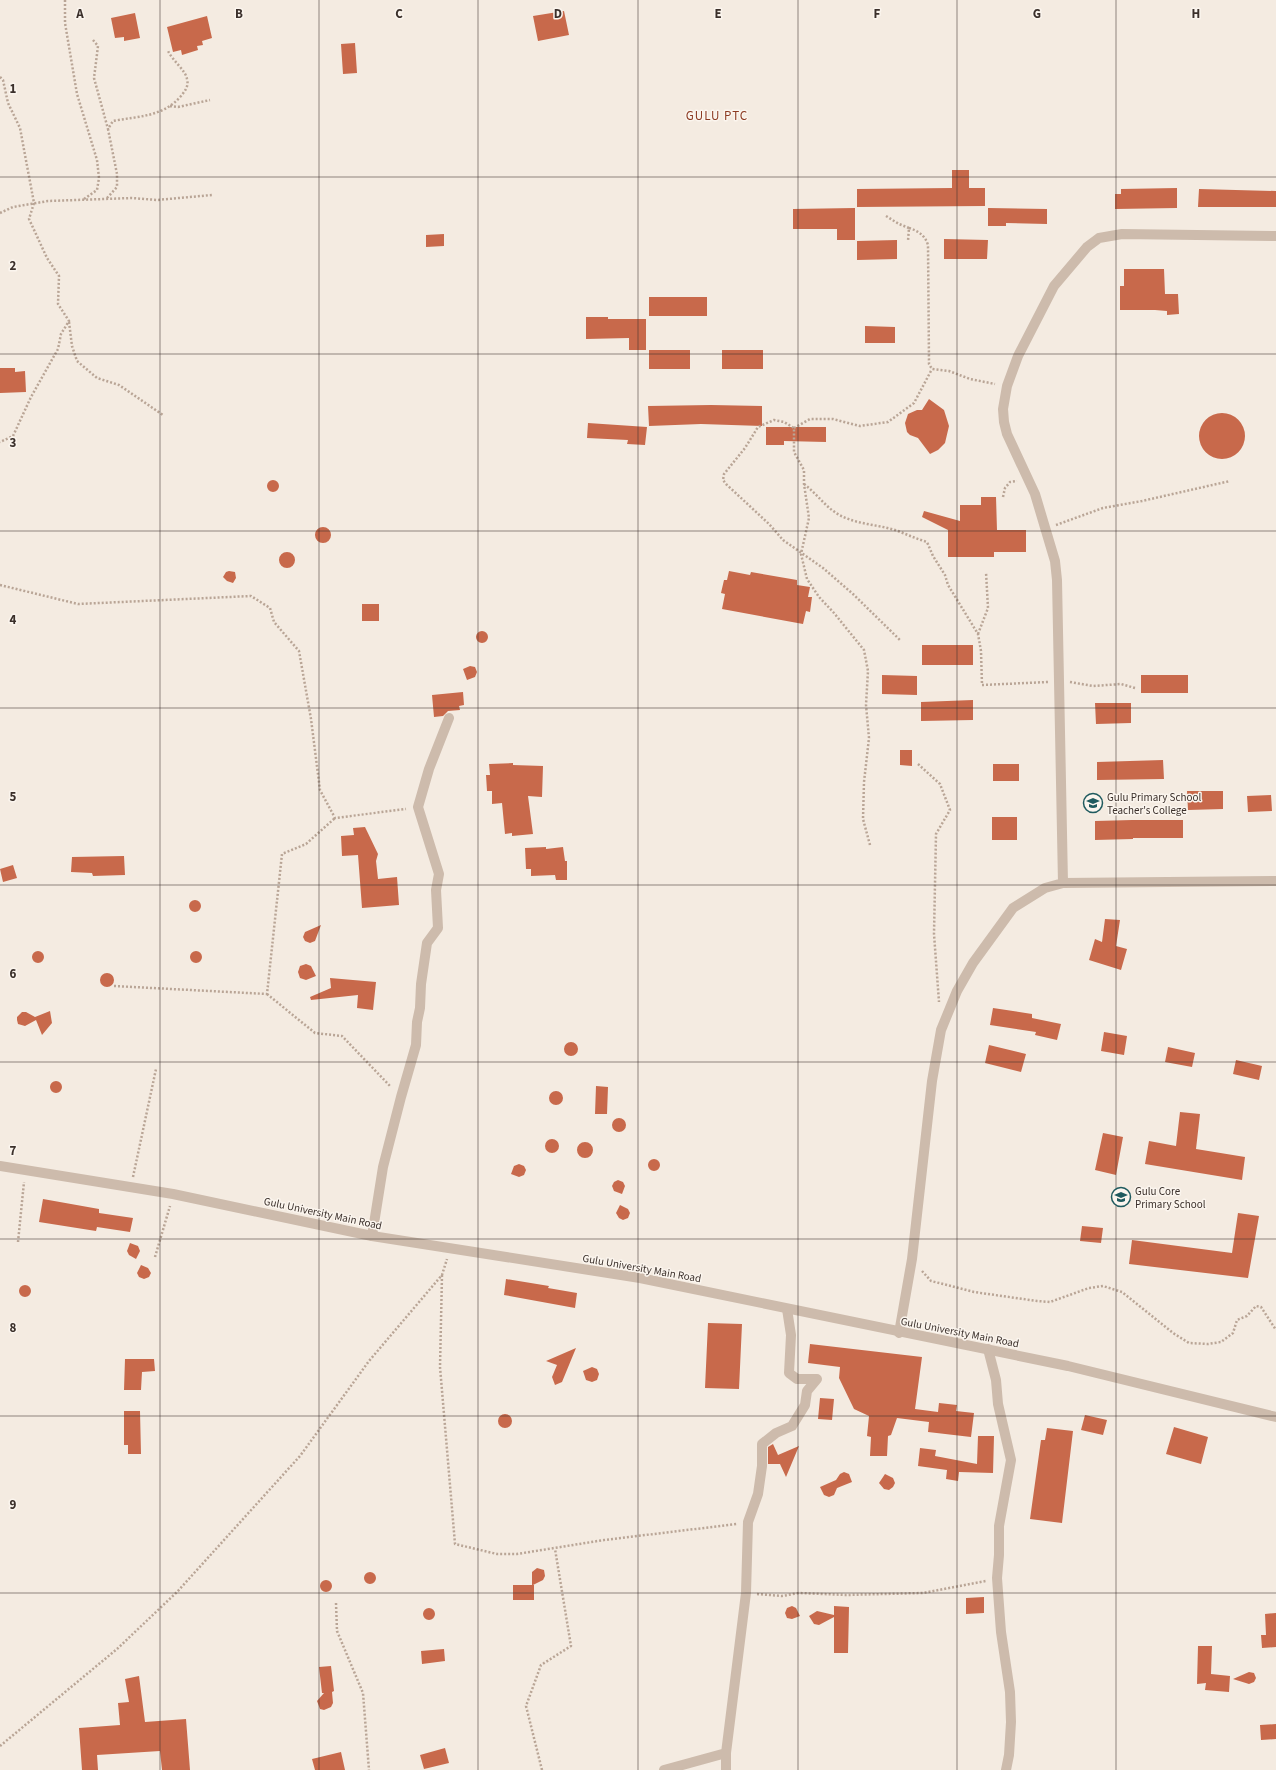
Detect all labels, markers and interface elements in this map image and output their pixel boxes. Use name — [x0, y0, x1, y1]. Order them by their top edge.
text: A — [75, 5, 84, 23]
text: B — [235, 5, 243, 23]
text: C — [395, 5, 403, 23]
text: D — [554, 5, 562, 23]
text: E — [714, 5, 722, 23]
text: F — [874, 5, 881, 23]
text: G — [1033, 5, 1041, 23]
text: H — [1192, 5, 1200, 23]
text: 1 — [10, 80, 17, 98]
district label: GULU PTC — [686, 107, 748, 125]
text: 2 — [10, 257, 17, 275]
text: 3 — [10, 434, 17, 452]
text: 4 — [10, 611, 17, 629]
text: 5 — [10, 788, 17, 806]
place label: Gulu Primary School Teacher's College — [1107, 790, 1201, 818]
school or university icon: Gulu Primary School Teacher's College — [1082, 792, 1104, 814]
text: 6 — [10, 965, 17, 983]
text: 7 — [10, 1142, 17, 1160]
place label: Gulu Core Primary School — [1135, 1184, 1206, 1212]
school or university icon: Gulu Core Primary School — [1110, 1186, 1132, 1208]
street label: Gulu University Main Road — [262, 1194, 383, 1233]
street label: Gulu University Main Road — [581, 1251, 702, 1286]
street label: Gulu University Main Road — [899, 1314, 1020, 1351]
text: 8 — [10, 1319, 17, 1337]
text: 9 — [10, 1496, 17, 1514]

